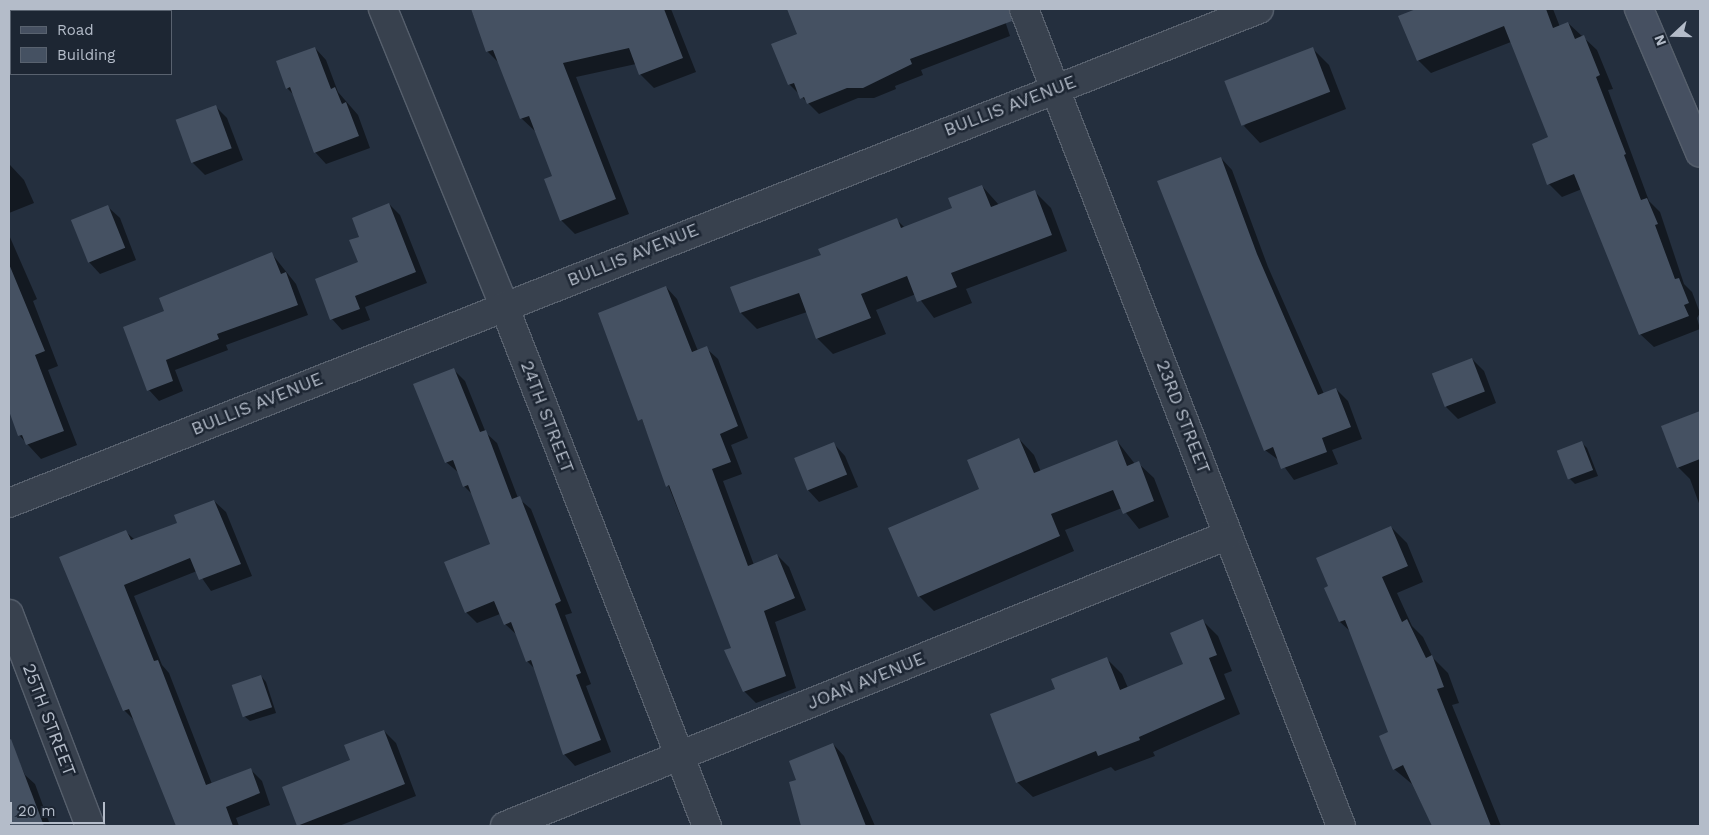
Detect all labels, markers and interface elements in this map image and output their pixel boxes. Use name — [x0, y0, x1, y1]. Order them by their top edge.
legend — [10, 10, 172, 75]
north arrow — [1649, 10, 1699, 60]
text: Road — [57, 21, 94, 39]
text: N — [1651, 33, 1669, 48]
text: Building — [57, 46, 115, 64]
street label: BULLIS AVENUE — [941, 71, 1079, 141]
street label: BULLIS AVENUE — [564, 219, 702, 291]
street label: 23RD STREET — [1151, 357, 1215, 477]
street label: 24TH STREET — [516, 358, 578, 476]
street label: BULLIS AVENUE — [188, 368, 326, 440]
street label: JOAN AVENUE — [804, 647, 928, 715]
street label: 25TH STREET — [18, 661, 80, 779]
scale bar — [12, 792, 108, 824]
text: 20 m — [18, 802, 56, 820]

